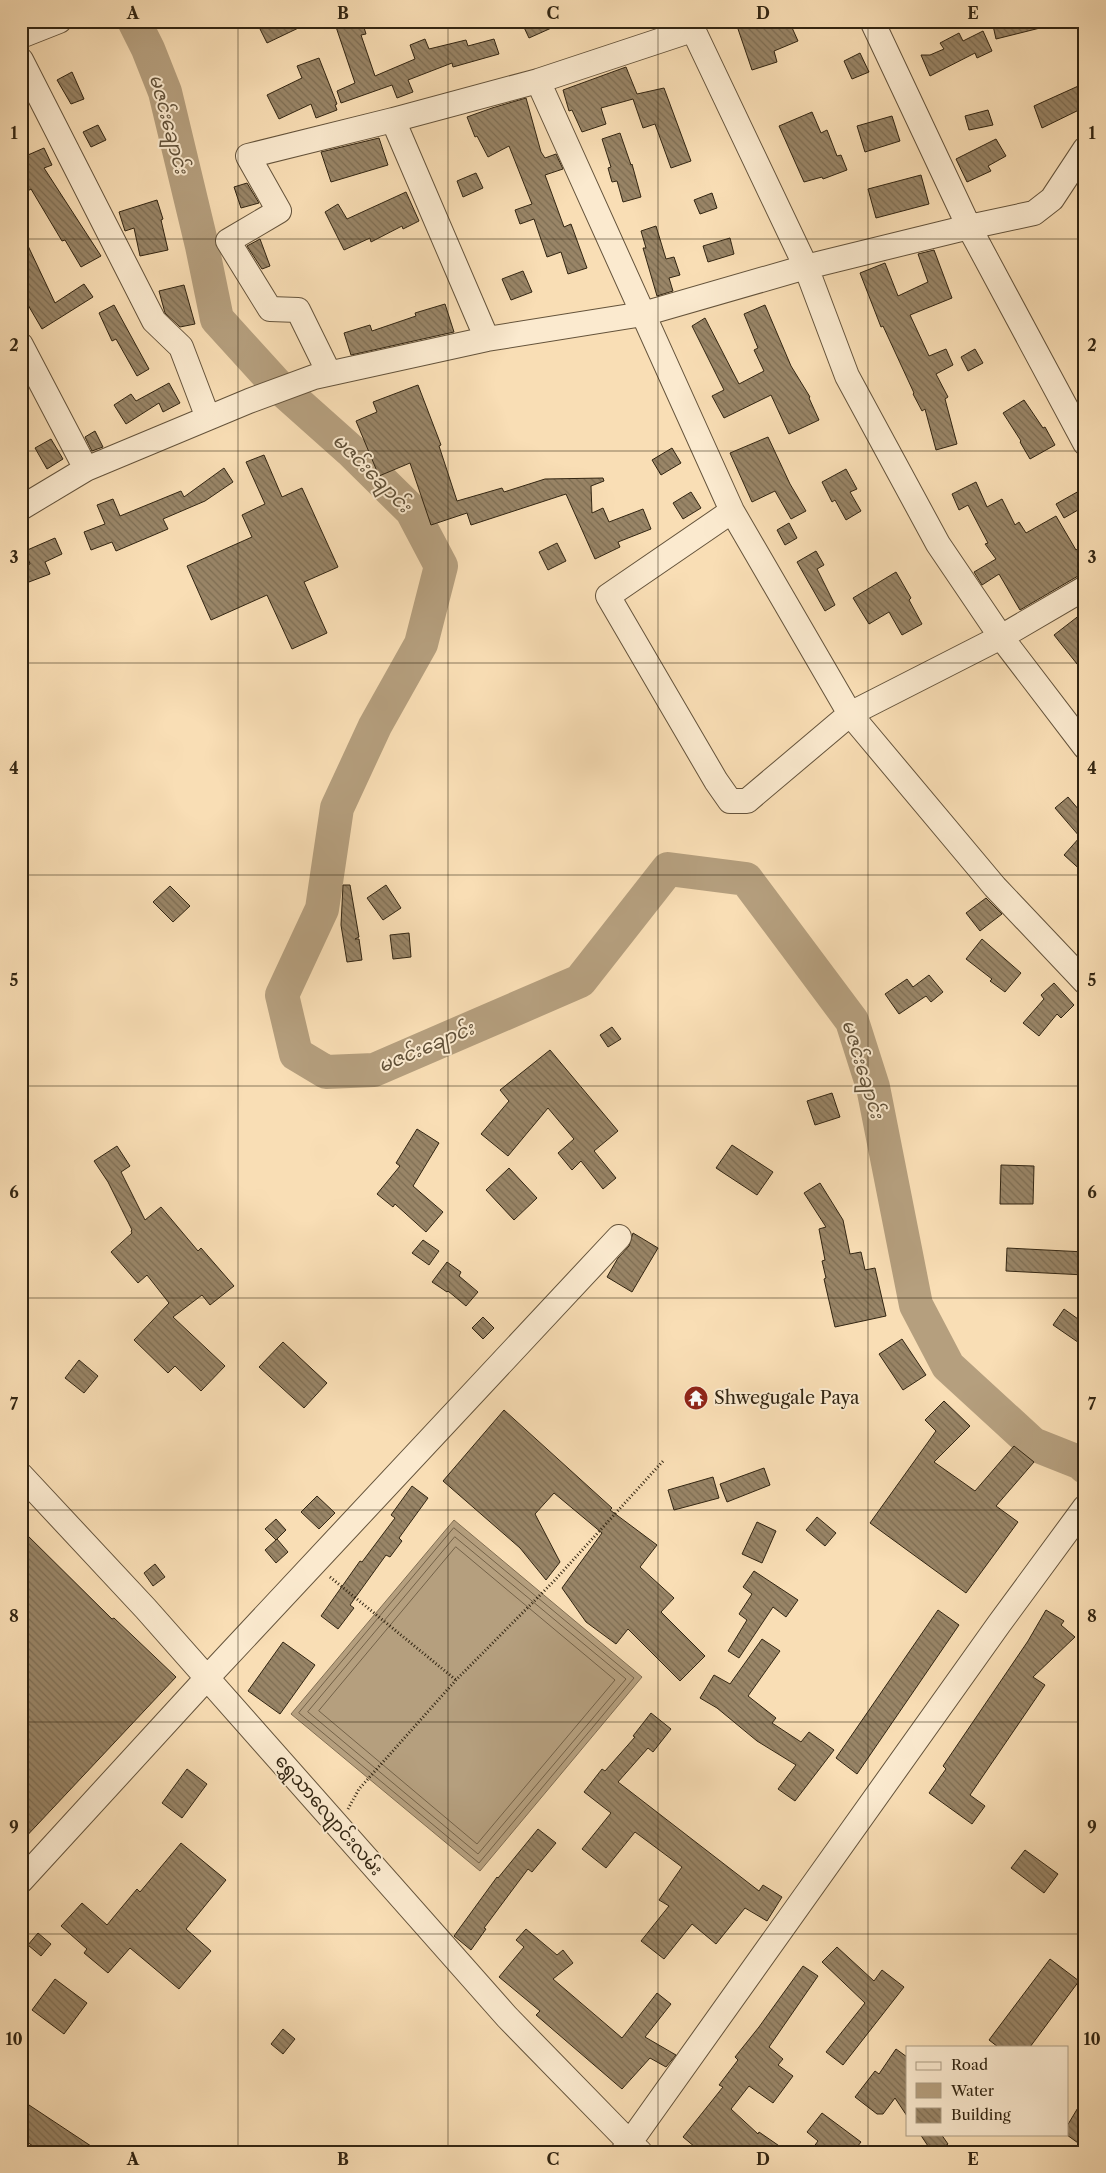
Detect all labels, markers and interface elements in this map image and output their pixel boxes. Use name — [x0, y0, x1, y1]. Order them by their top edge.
text: A — [126, 3, 140, 23]
text: B — [337, 3, 349, 23]
text: C — [547, 3, 559, 23]
text: D — [756, 3, 770, 23]
text: E — [967, 3, 979, 23]
water label: မဇင်းချောင်း — [141, 71, 196, 179]
text: 1 — [10, 123, 18, 143]
text: 1 — [1088, 123, 1096, 143]
text: 2 — [9, 335, 19, 355]
text: 2 — [1087, 335, 1097, 355]
water label: မဇင်းချောင်း — [325, 427, 419, 521]
text: 3 — [9, 547, 19, 567]
text: 3 — [1087, 547, 1097, 567]
text: 4 — [9, 758, 19, 778]
text: 4 — [1087, 758, 1097, 778]
text: 5 — [10, 970, 19, 990]
text: 5 — [1088, 970, 1097, 990]
water label: မဇင်းချောင်း — [374, 1014, 480, 1081]
water label: မဇင်းချောင်း — [833, 1016, 891, 1124]
text: 6 — [9, 1182, 19, 1202]
text: 6 — [1087, 1182, 1097, 1202]
temple icon: Shwegugale Paya — [683, 1385, 709, 1411]
place label: Shwegugale Paya — [714, 1387, 860, 1409]
text: 7 — [10, 1394, 19, 1414]
text: 7 — [1088, 1394, 1097, 1414]
text: 8 — [9, 1606, 19, 1626]
text: 8 — [1087, 1606, 1097, 1626]
street label: ရွှေသာလျောင်းလမ်း — [268, 1749, 389, 1883]
text: 9 — [9, 1817, 19, 1837]
text: 9 — [1087, 1817, 1097, 1837]
text: 10 — [5, 2029, 23, 2049]
text: 10 — [1083, 2029, 1101, 2049]
legend — [906, 2046, 1068, 2136]
text: Road — [951, 2055, 988, 2074]
text: Water — [950, 2081, 995, 2100]
text: Building — [951, 2105, 1011, 2124]
text: A — [126, 2149, 140, 2169]
text: B — [337, 2149, 349, 2169]
text: C — [547, 2149, 559, 2169]
text: D — [756, 2149, 770, 2169]
text: E — [967, 2149, 979, 2169]

